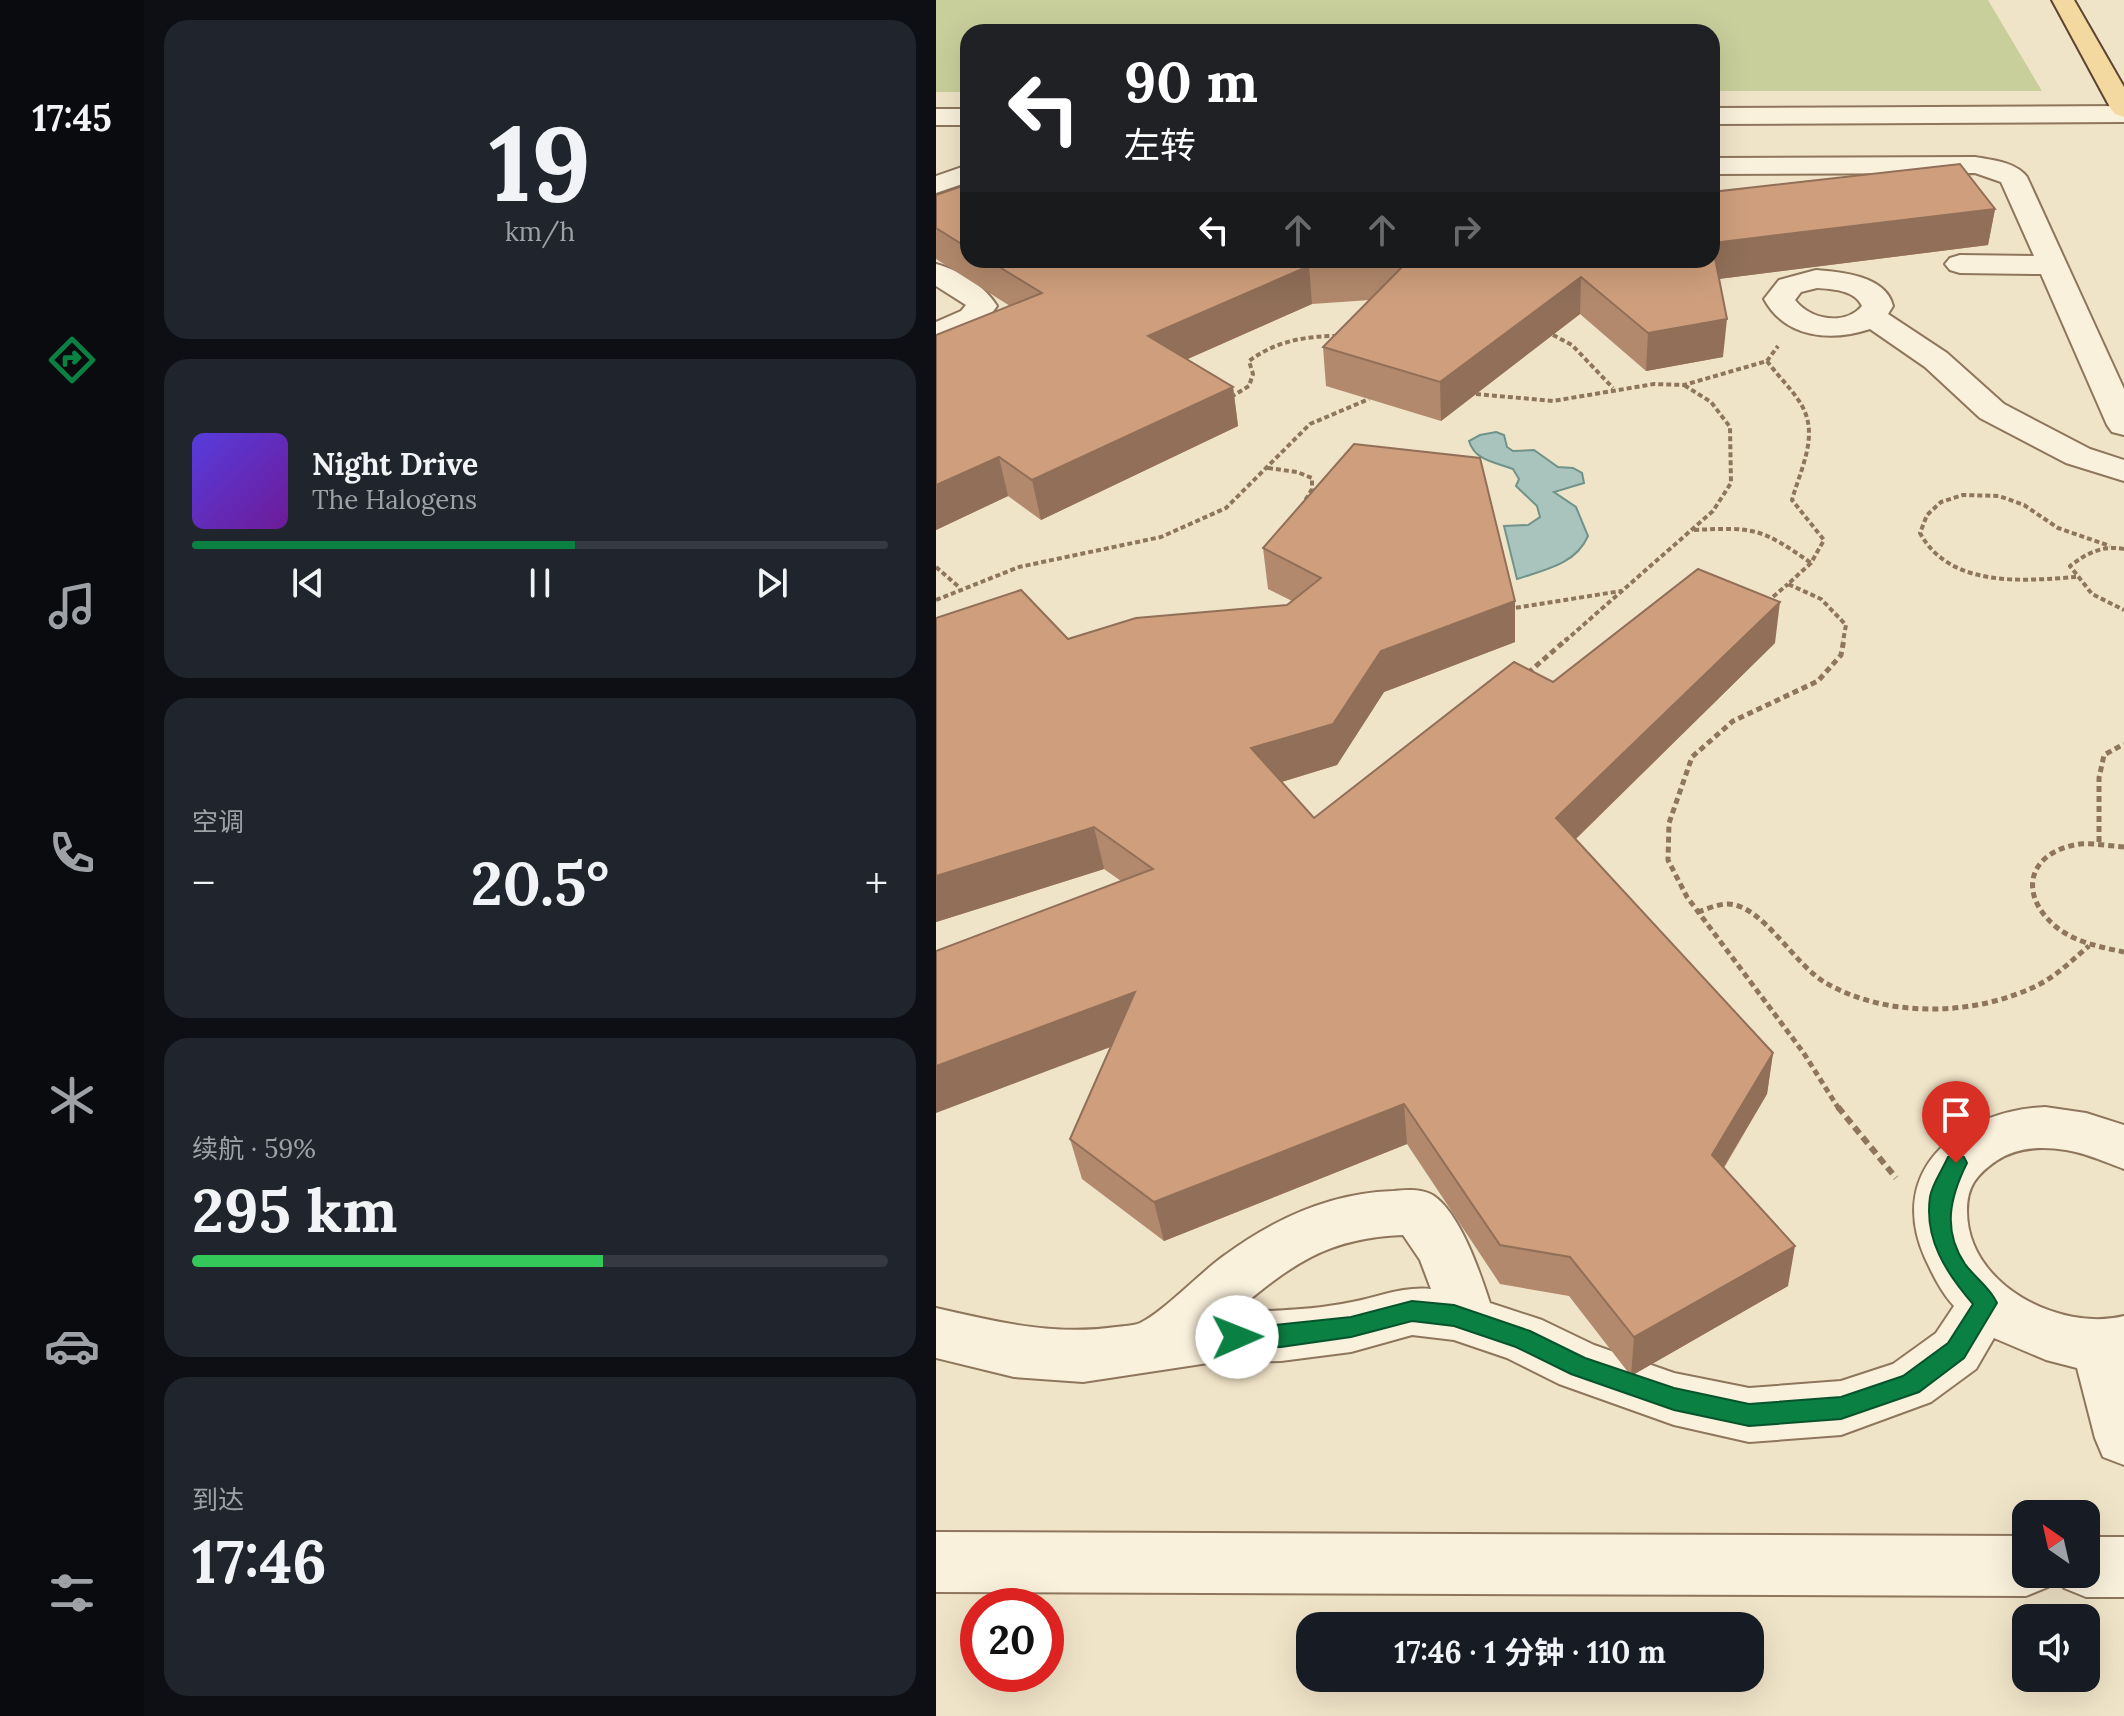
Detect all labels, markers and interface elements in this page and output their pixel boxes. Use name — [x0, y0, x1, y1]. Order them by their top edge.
text: 90 m — [1124, 46, 1258, 117]
icon: left — [992, 56, 1096, 160]
text: 17:45 — [32, 95, 112, 141]
text: 19 — [489, 96, 591, 229]
text: 左转 — [1124, 122, 1196, 168]
icon: left — [1192, 208, 1236, 252]
icon: ahead — [1276, 208, 1320, 252]
icon: ahead — [1360, 208, 1404, 252]
icon: right — [1444, 208, 1488, 252]
text: km/h — [505, 215, 575, 248]
icon: directions — [44, 332, 100, 388]
text: Night Drive — [312, 445, 478, 483]
text: The Halogens — [312, 483, 477, 516]
icon: previous — [286, 561, 330, 605]
icon: pause — [518, 561, 562, 605]
icon: next — [750, 561, 794, 605]
icon: music — [44, 578, 100, 634]
text: 空调 — [192, 805, 244, 838]
icon: phone — [44, 825, 100, 881]
text: 20.5° — [471, 845, 609, 921]
text: − — [192, 855, 215, 911]
text: + — [865, 855, 888, 911]
icon: climate — [44, 1072, 100, 1128]
pin — [1922, 1081, 1990, 1163]
icon: arrive — [1934, 1093, 1978, 1137]
text: 续航 · 59% — [192, 1132, 316, 1165]
text: 295 km — [192, 1172, 398, 1248]
position arrow — [1195, 1295, 1279, 1379]
icon: car — [44, 1318, 100, 1374]
text: 到达 — [192, 1483, 244, 1516]
north arrow — [2012, 1500, 2100, 1588]
map controls — [2012, 1500, 2100, 1692]
text: 17:46 — [192, 1523, 327, 1599]
icon: filters — [44, 1565, 100, 1621]
speed limit sign: 20 — [960, 1588, 1064, 1692]
button: sound — [2012, 1604, 2100, 1692]
text: 17:46 · 1 分钟 · 110 m — [1394, 1633, 1666, 1671]

